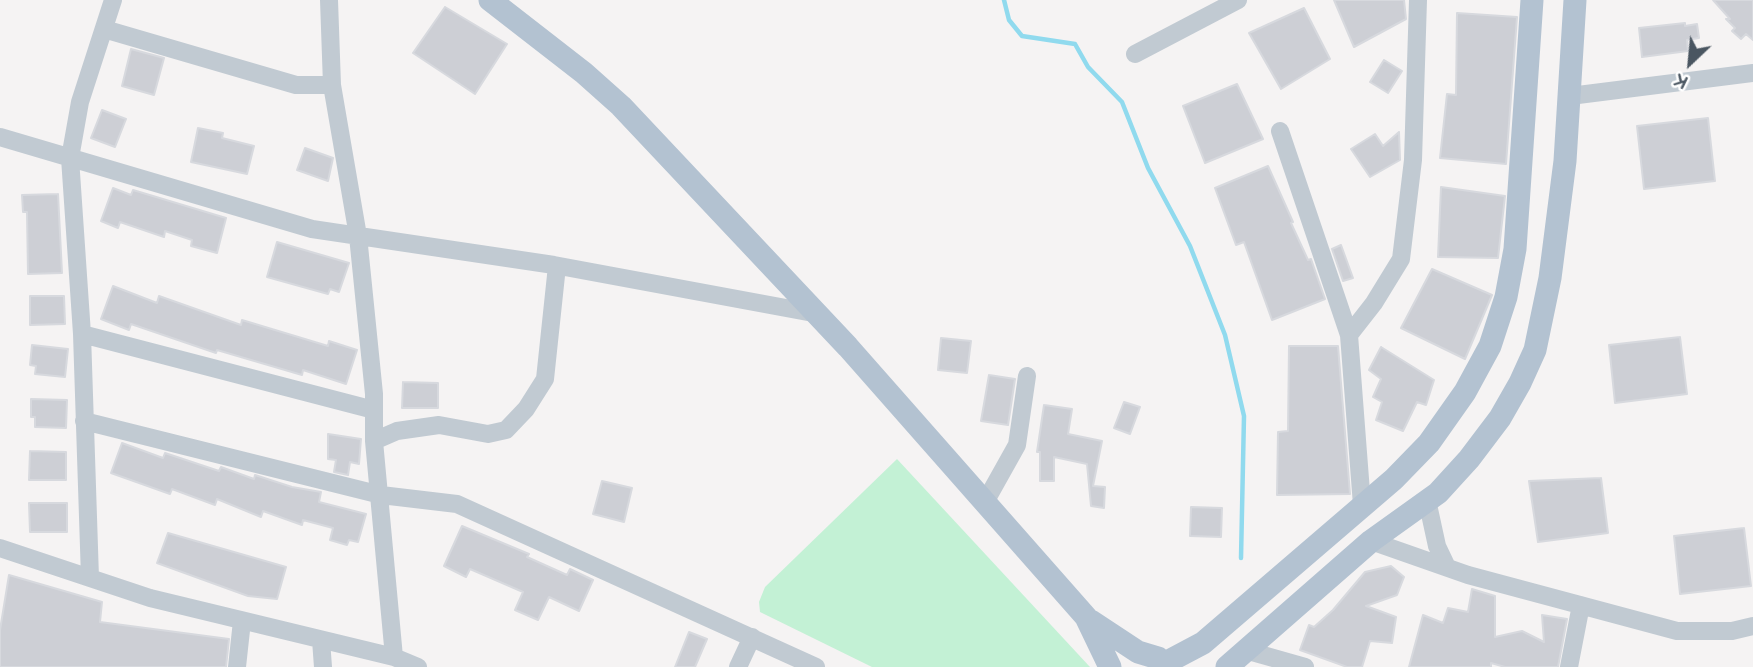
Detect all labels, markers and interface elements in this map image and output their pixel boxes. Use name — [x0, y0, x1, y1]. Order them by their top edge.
north arrow — [1655, 28, 1725, 98]
text: K — [1670, 68, 1692, 95]

